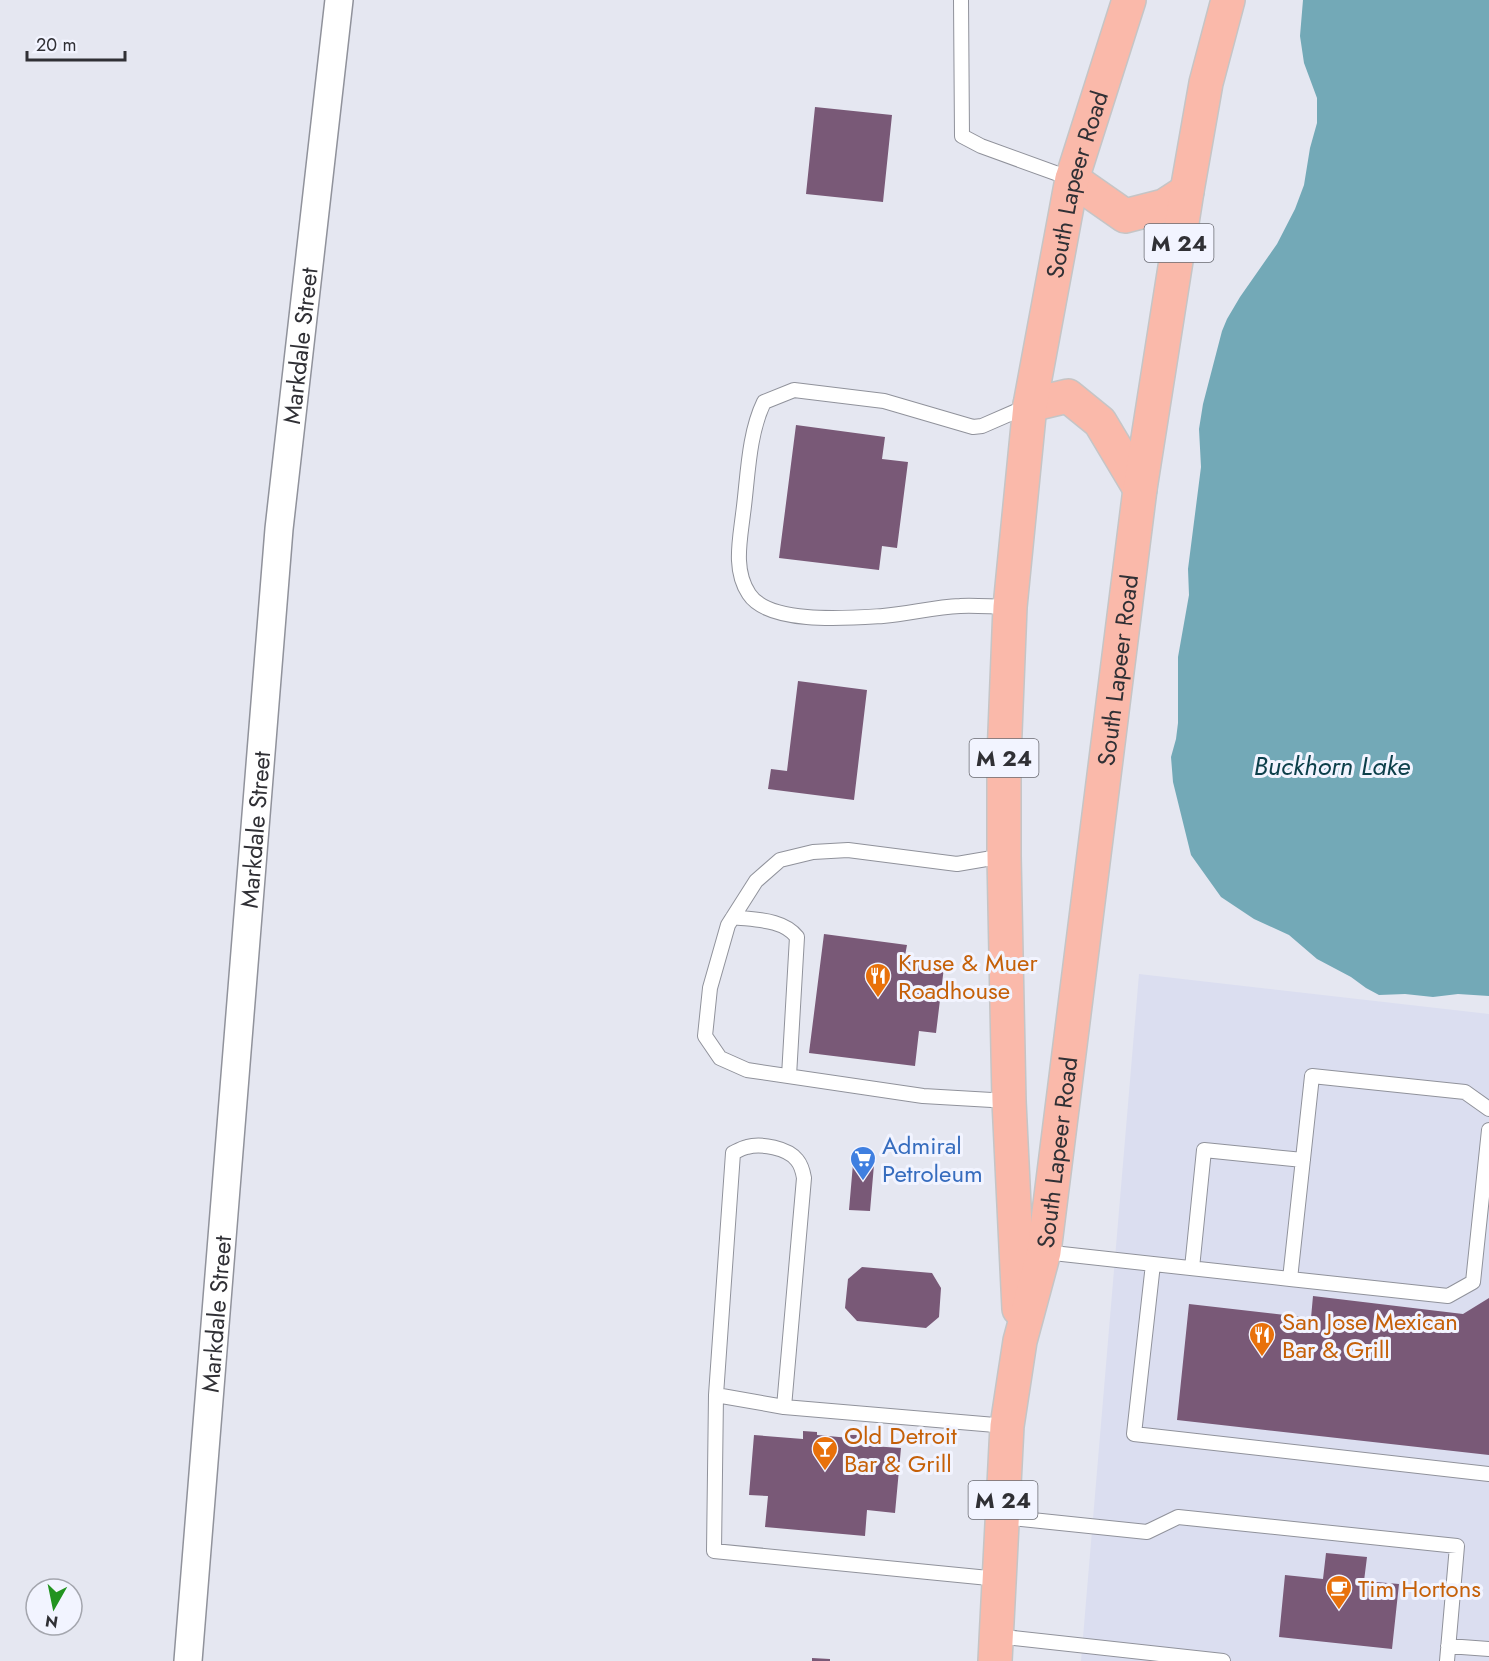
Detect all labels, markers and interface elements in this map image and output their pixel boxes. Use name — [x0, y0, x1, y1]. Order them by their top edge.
scale bar — [27, 24, 124, 62]
text: 20 m — [36, 32, 76, 58]
street label: South Lapeer Road — [1036, 86, 1117, 281]
road number: M 24 — [1144, 224, 1214, 262]
street label: Markdale Street — [274, 265, 326, 426]
street label: South Lapeer Road — [1088, 572, 1147, 768]
road number: M 24 — [970, 739, 1038, 777]
water label: Buckhorn Lake — [1254, 747, 1410, 785]
street label: Markdale Street — [231, 750, 279, 910]
place label: Kruse & Muer Roadhouse — [898, 945, 1038, 1008]
restaurant icon: Kruse & Muer Roadhouse — [863, 961, 893, 999]
street label: South Lapeer Road — [1027, 1055, 1086, 1250]
place label: Admiral Petroleum — [882, 1128, 983, 1191]
supermarket icon: Admiral Petroleum — [848, 1144, 878, 1182]
street label: Markdale Street — [192, 1234, 240, 1394]
place label: San Jose Mexican Bar & Grill — [1282, 1304, 1458, 1367]
restaurant icon: San Jose Mexican Bar & Grill — [1247, 1320, 1277, 1358]
place label: Old Detroit Bar & Grill — [844, 1418, 957, 1481]
bar icon: Old Detroit Bar & Grill — [810, 1434, 840, 1472]
road number: M 24 — [968, 1481, 1038, 1519]
place label: Tim Hortons — [1358, 1571, 1481, 1606]
cafe icon: Tim Hortons — [1324, 1573, 1354, 1611]
north arrow — [24, 1577, 84, 1637]
text: N — [44, 1609, 60, 1634]

